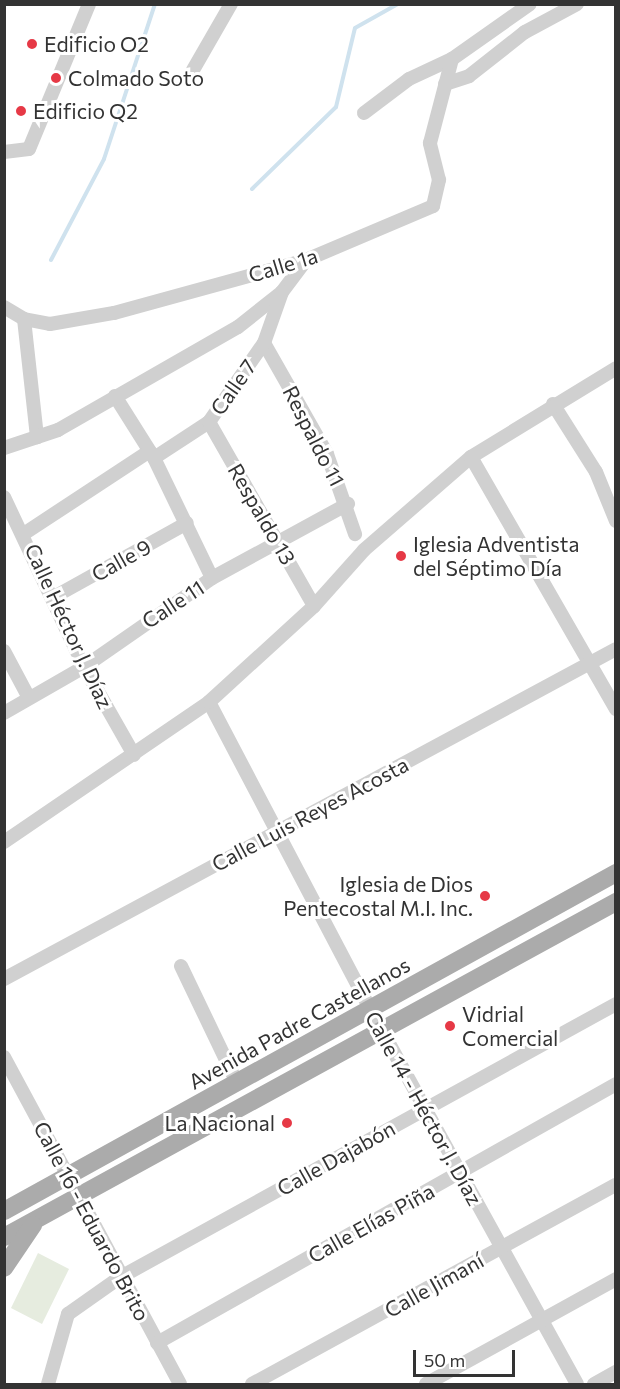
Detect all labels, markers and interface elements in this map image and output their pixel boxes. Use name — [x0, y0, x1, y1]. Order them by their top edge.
place label: Edificio O2 — [44, 31, 149, 57]
marker: Edificio O2 — [25, 37, 39, 51]
place label: Colmado Soto — [68, 65, 204, 91]
marker: Colmado Soto — [49, 71, 63, 85]
place label: Edificio Q2 — [33, 98, 138, 124]
marker: Edificio Q2 — [14, 104, 28, 118]
street label: Calle 1a — [245, 243, 321, 287]
street label: Calle 7 — [205, 354, 261, 420]
street label: Respaldo 11 — [278, 382, 350, 490]
street label: Respaldo 13 — [223, 459, 301, 569]
place label: Iglesia Adventista del Séptimo Día — [413, 531, 579, 581]
street label: Calle 9 — [87, 533, 155, 587]
street label: Calle Héctor J. Díaz — [20, 540, 118, 712]
marker: Iglesia Adventista del Séptimo Día — [394, 549, 408, 563]
street label: Calle 11 — [137, 575, 209, 633]
street label: Calle Luis Reyes Acosta — [207, 751, 413, 877]
place label: Iglesia de Dios Pentecostal M.I. Inc. — [283, 871, 473, 921]
marker: Iglesia de Dios Pentecostal M.I. Inc. — [478, 889, 492, 903]
street label: Avenida Padre Castellanos — [184, 952, 414, 1094]
place label: Vidrial Comercial — [462, 1001, 558, 1051]
street label: Calle 14 - Héctor J. Díaz — [360, 1007, 488, 1209]
marker: Vidrial Comercial — [443, 1019, 457, 1033]
place label: La Nacional — [164, 1110, 275, 1136]
street label: Calle Dajabón — [273, 1115, 399, 1201]
marker: La Nacional — [280, 1116, 294, 1130]
street label: Calle 16 - Eduardo Brito — [29, 1117, 155, 1325]
street label: Calle Elías Piña — [303, 1178, 439, 1268]
street label: Calle Jimaní — [380, 1247, 488, 1323]
scale bar — [416, 1338, 518, 1376]
text: 50 m — [424, 1349, 465, 1371]

